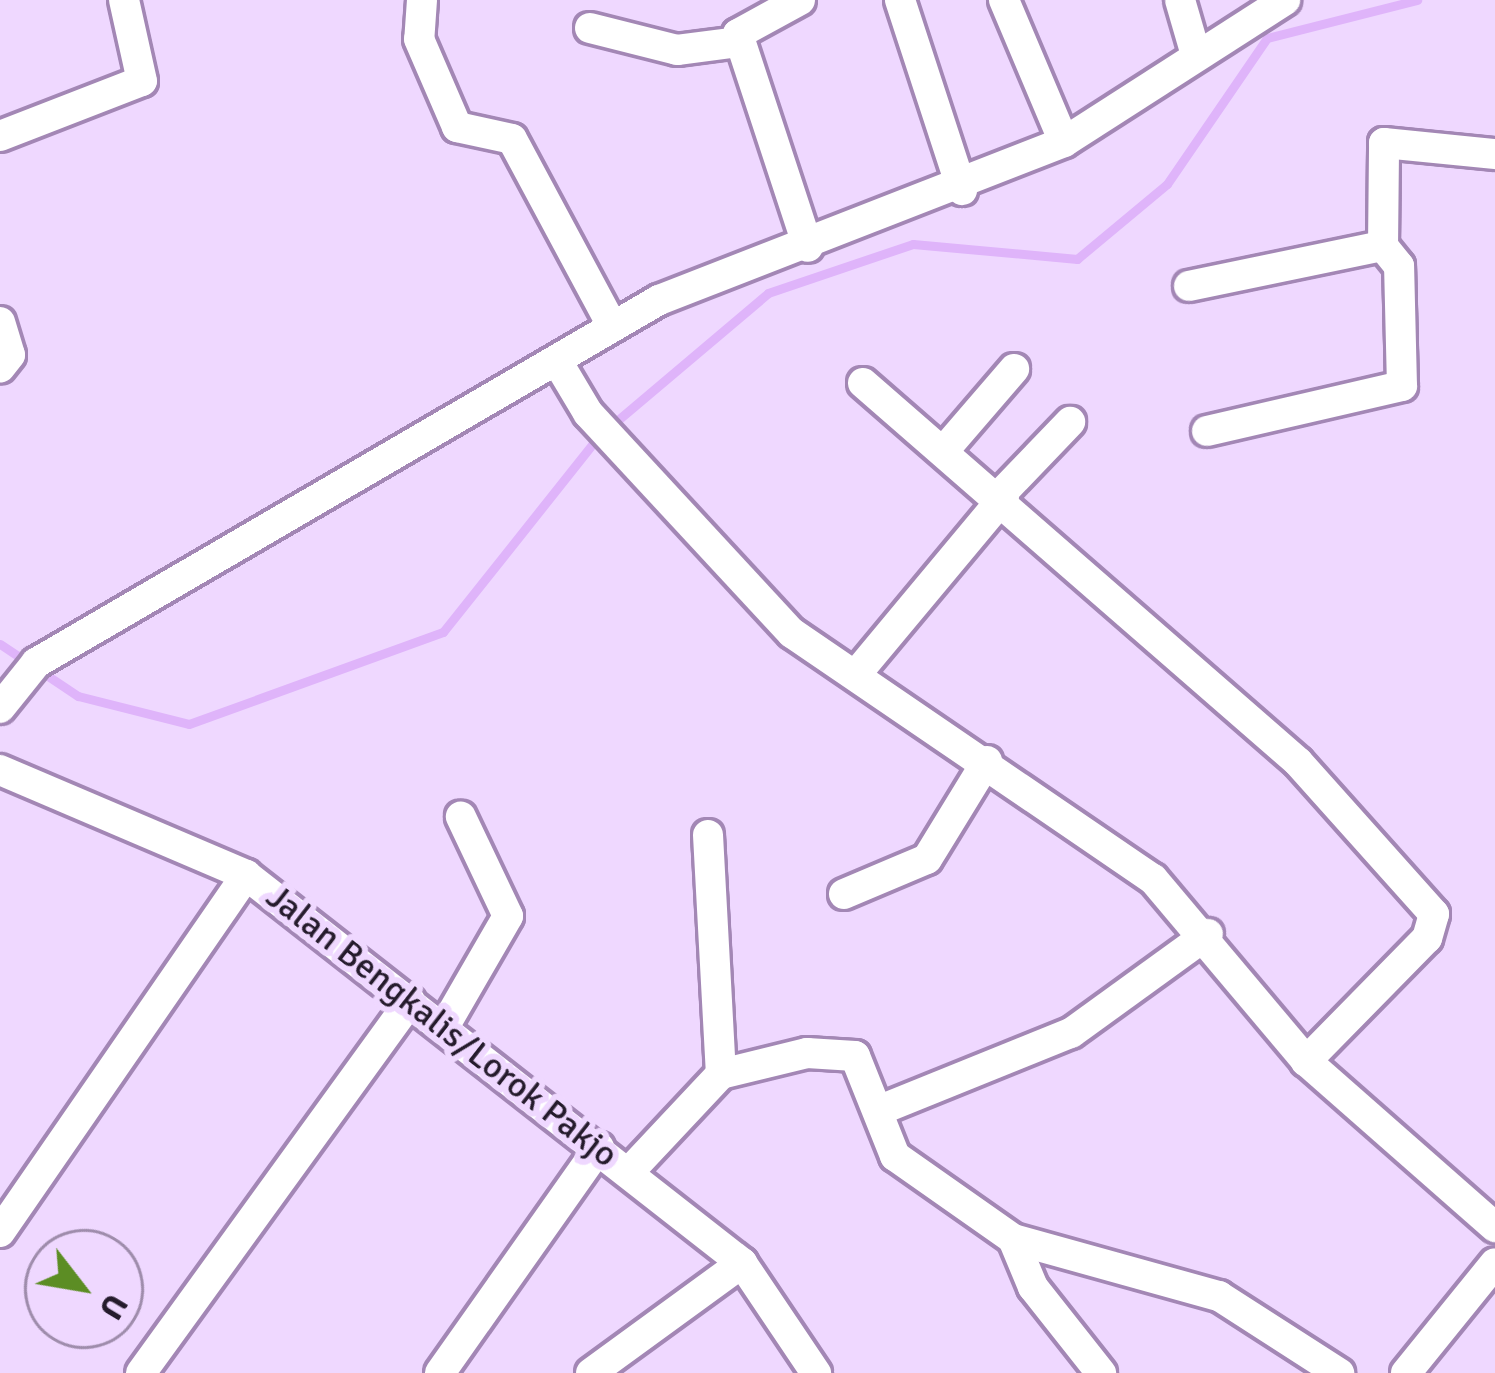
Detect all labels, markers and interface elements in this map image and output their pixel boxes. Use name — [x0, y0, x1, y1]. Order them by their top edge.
street label: Jalan Bengkalis/Lorok Pakjo — [258, 875, 626, 1177]
north arrow — [24, 1229, 144, 1349]
text: U — [89, 1286, 136, 1326]

